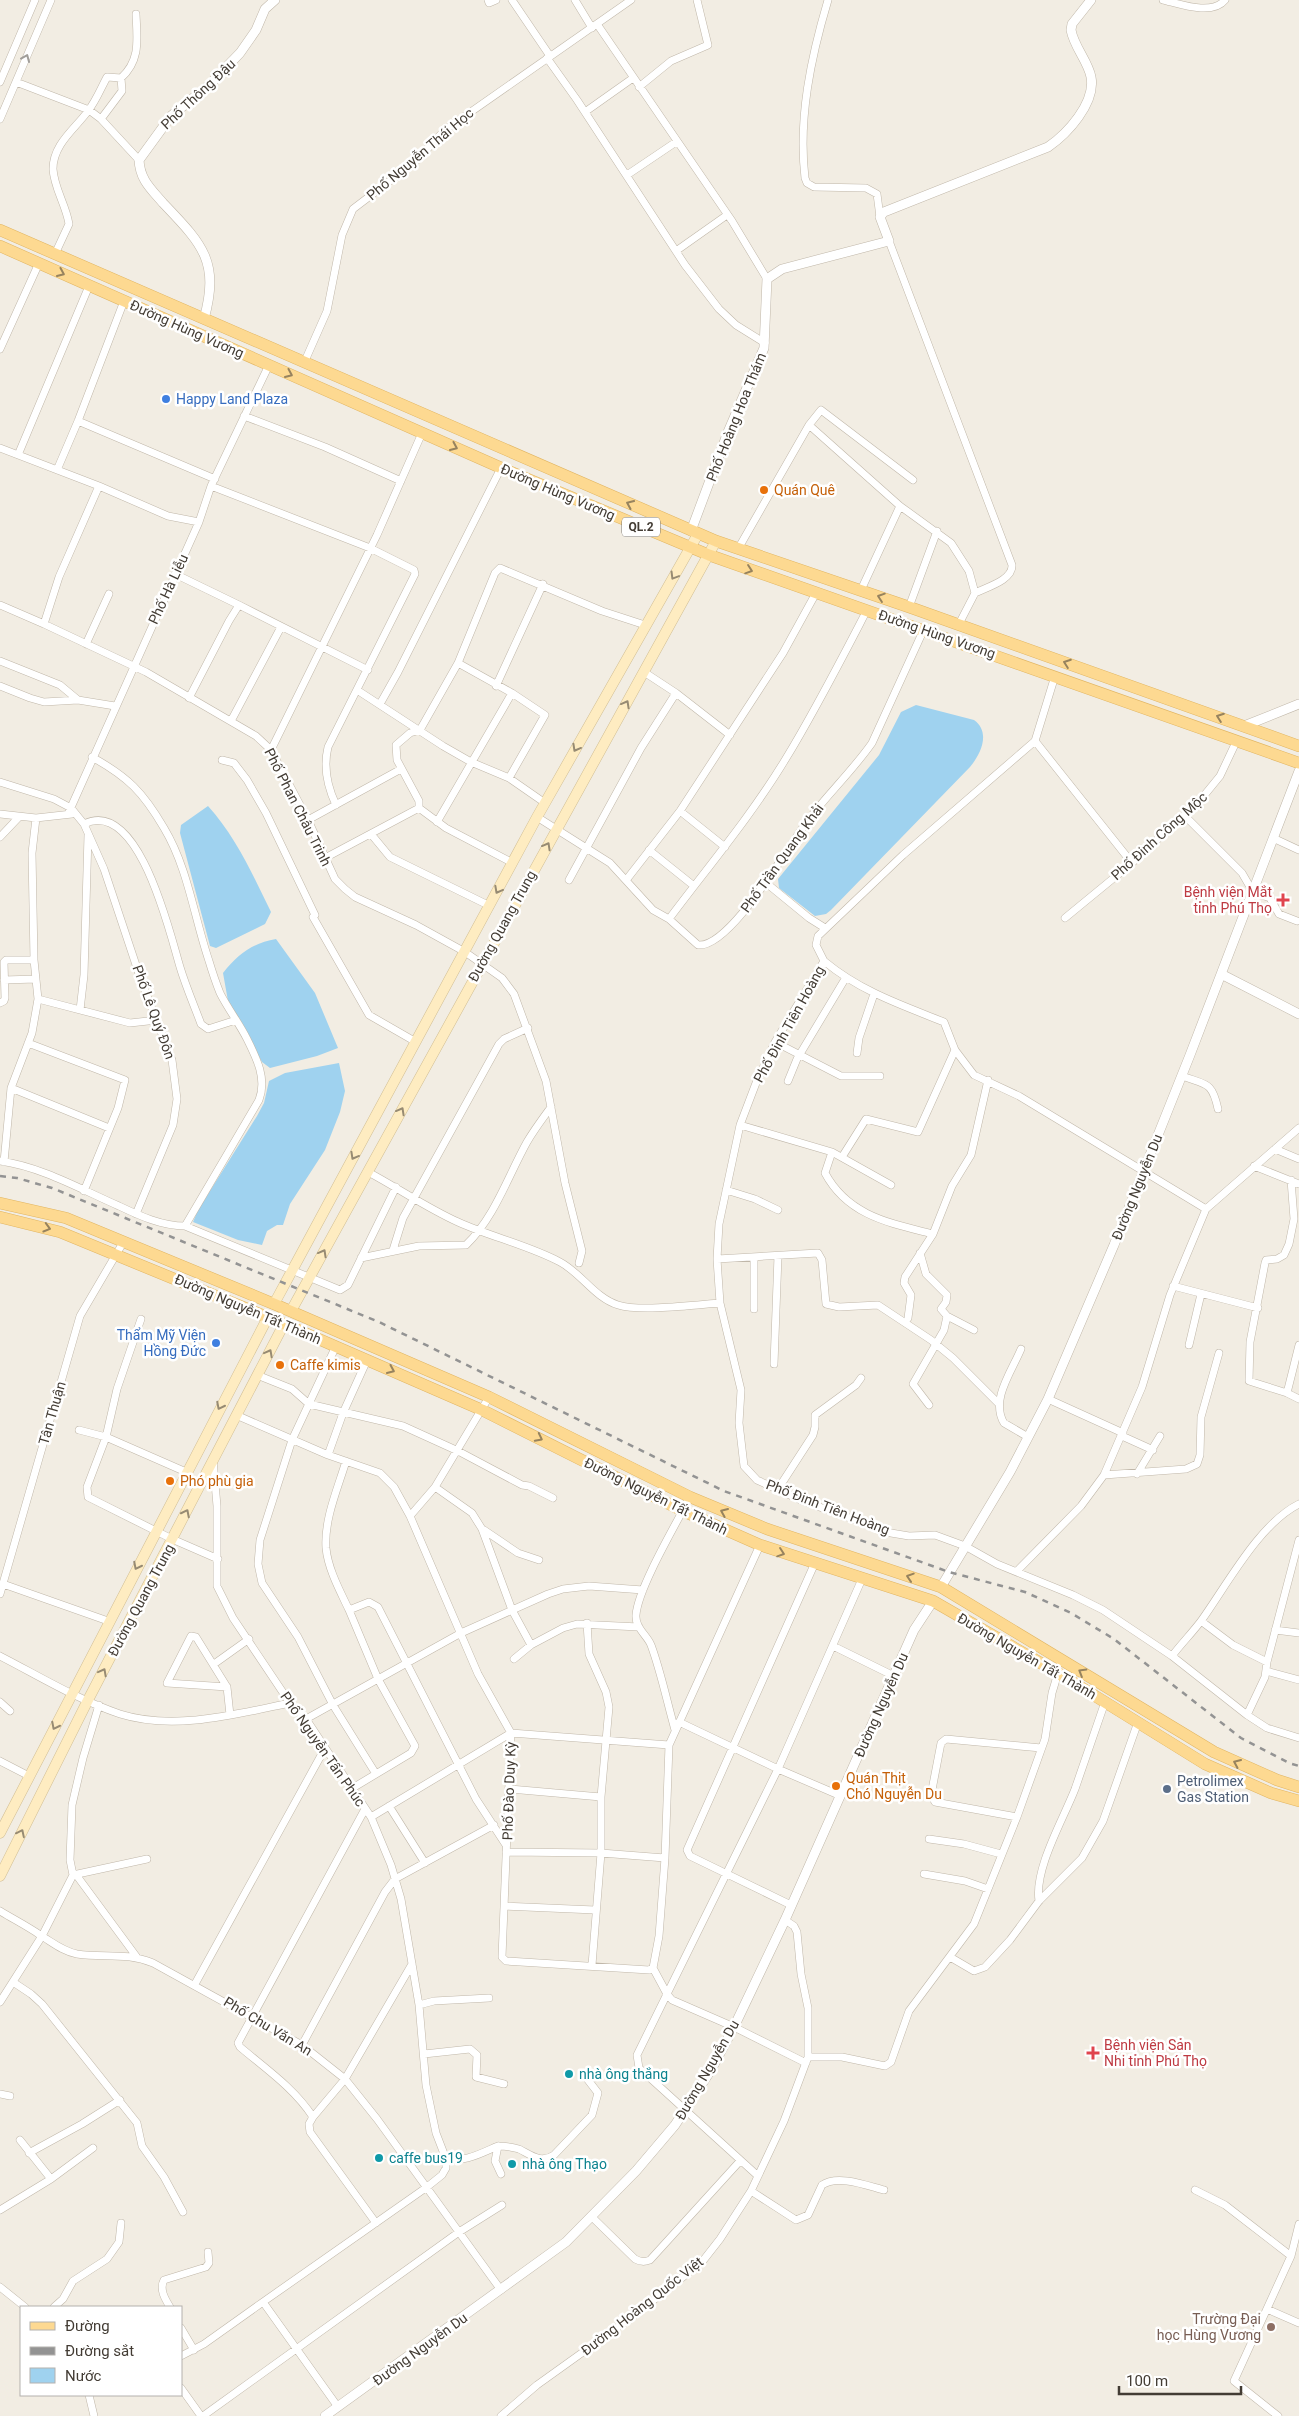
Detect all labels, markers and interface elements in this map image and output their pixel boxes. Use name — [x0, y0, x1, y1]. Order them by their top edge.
one-way arrow — [20, 54, 30, 63]
street label: Phố Thông Đậu — [158, 56, 238, 132]
street label: Phố Nguyễn Thái Học — [363, 105, 477, 203]
one-way arrow — [56, 266, 65, 277]
street label: Đường Hùng Vương — [128, 297, 246, 361]
street label: Phố Hoàng Hoa Thám — [703, 350, 769, 484]
one-way arrow — [284, 368, 293, 379]
place label: Happy Land Plaza — [176, 391, 288, 407]
marker: Happy Land Plaza — [160, 393, 172, 405]
one-way arrow — [449, 440, 458, 451]
street label: Đường Hùng Vương — [498, 461, 618, 523]
place label: Quán Quê — [774, 482, 835, 498]
marker: Quán Quê — [758, 484, 770, 496]
one-way arrow — [626, 500, 635, 511]
road number: QL.2 — [622, 518, 660, 536]
street label: Phố Hà Liễu — [145, 552, 191, 626]
one-way arrow — [745, 564, 753, 574]
one-way arrow — [671, 571, 681, 580]
one-way arrow — [877, 593, 886, 603]
street label: Đường Hùng Vương — [876, 606, 998, 662]
one-way arrow — [1063, 659, 1072, 669]
one-way arrow — [620, 700, 630, 709]
one-way arrow — [1216, 713, 1225, 723]
one-way arrow — [572, 742, 582, 751]
street label: Phố Phan Châu Trinh — [261, 745, 335, 869]
street label: Phố Đinh Công Mộc — [1108, 789, 1210, 883]
street label: Phố Trần Quang Khải — [737, 801, 827, 915]
one-way arrow — [541, 842, 551, 851]
street label: Đường Quang Trung — [465, 868, 539, 984]
place label: Bệnh viện Mắt tỉnh Phú Thọ — [1184, 884, 1272, 916]
one-way arrow — [494, 885, 504, 894]
marker: Bệnh viện Mắt tỉnh Phú Thọ — [1276, 893, 1290, 907]
street label: Phố Lê Quý Đôn — [130, 963, 178, 1061]
street label: Phố Đinh Tiên Hoàng — [750, 963, 828, 1085]
one-way arrow — [395, 1107, 405, 1116]
street label: Đường Nguyễn Du — [1108, 1132, 1166, 1242]
one-way arrow — [350, 1151, 360, 1160]
one-way arrow — [43, 1222, 51, 1232]
one-way arrow — [317, 1250, 327, 1259]
street label: Đường Nguyễn Tất Thành — [172, 1271, 324, 1347]
place label: Thẩm Mỹ Viện Hồng Đức — [117, 1327, 206, 1359]
marker: Thẩm Mỹ Viện Hồng Đức — [210, 1337, 222, 1349]
one-way arrow — [263, 1349, 273, 1358]
place label: Caffe kimis — [290, 1357, 361, 1373]
marker: Caffe kimis — [274, 1359, 286, 1371]
one-way arrow — [386, 1364, 395, 1375]
street label: Tân Thuận — [35, 1379, 69, 1447]
one-way arrow — [216, 1401, 226, 1410]
one-way arrow — [534, 1432, 543, 1443]
street label: Đường Nguyễn Tất Thành — [582, 1454, 730, 1538]
place label: Phó phù gia — [180, 1473, 254, 1489]
marker: Phó phù gia — [164, 1475, 176, 1487]
street label: Phố Đinh Tiên Hoàng — [764, 1476, 892, 1538]
one-way arrow — [720, 1507, 729, 1518]
one-way arrow — [180, 1509, 190, 1518]
street label: Đường Quang Trung — [105, 1541, 177, 1659]
one-way arrow — [776, 1547, 784, 1557]
one-way arrow — [133, 1561, 143, 1570]
one-way arrow — [906, 1572, 915, 1582]
street label: Đường Nguyễn Tất Thành — [955, 1610, 1099, 1702]
street label: Đường Nguyễn Du — [851, 1650, 911, 1760]
one-way arrow — [97, 1668, 107, 1677]
one-way arrow — [1078, 1669, 1087, 1679]
street label: Phố Nguyễn Tấn Phúc — [277, 1689, 369, 1809]
one-way arrow — [51, 1721, 61, 1730]
street label: Phố Đào Duy Kỳ — [499, 1741, 519, 1841]
one-way arrow — [1233, 1759, 1242, 1770]
place label: Quán Thịt Chó Nguyễn Du — [846, 1770, 942, 1802]
place label: Petrolimex Gas Station — [1177, 1773, 1249, 1805]
marker: Quán Thịt Chó Nguyễn Du — [830, 1780, 842, 1792]
marker: Petrolimex Gas Station — [1161, 1783, 1173, 1795]
one-way arrow — [15, 1829, 25, 1838]
street label: Phố Chu Văn An — [221, 1993, 315, 2059]
street label: Đường Nguyễn Du — [672, 2017, 742, 2123]
place label: Bệnh viện Sản Nhi tỉnh Phú Thọ — [1104, 2037, 1207, 2069]
marker: Bệnh viện Sản Nhi tỉnh Phú Thọ — [1086, 2046, 1100, 2060]
place label: nhà ông thắng — [579, 2066, 668, 2082]
marker: nhà ông thắng — [563, 2068, 575, 2080]
place label: caffe bus19 — [389, 2150, 463, 2166]
marker: caffe bus19 — [373, 2152, 385, 2164]
place label: nhà ông Thạo — [522, 2156, 607, 2172]
marker: nhà ông Thạo — [506, 2158, 518, 2170]
street label: Đường Hoàng Quốc Việt — [578, 2253, 706, 2359]
legend — [20, 2306, 182, 2396]
street label: Đường Nguyễn Du — [370, 2309, 470, 2389]
place label: Trường Đại học Hùng Vương — [1157, 2311, 1261, 2343]
text: Đường — [65, 2317, 110, 2335]
marker: Trường Đại học Hùng Vương — [1265, 2321, 1277, 2333]
text: Đường sắt — [65, 2342, 134, 2360]
scale bar — [1119, 2364, 1242, 2396]
text: Nước — [65, 2367, 102, 2385]
text: 100 m — [1126, 2372, 1168, 2390]

